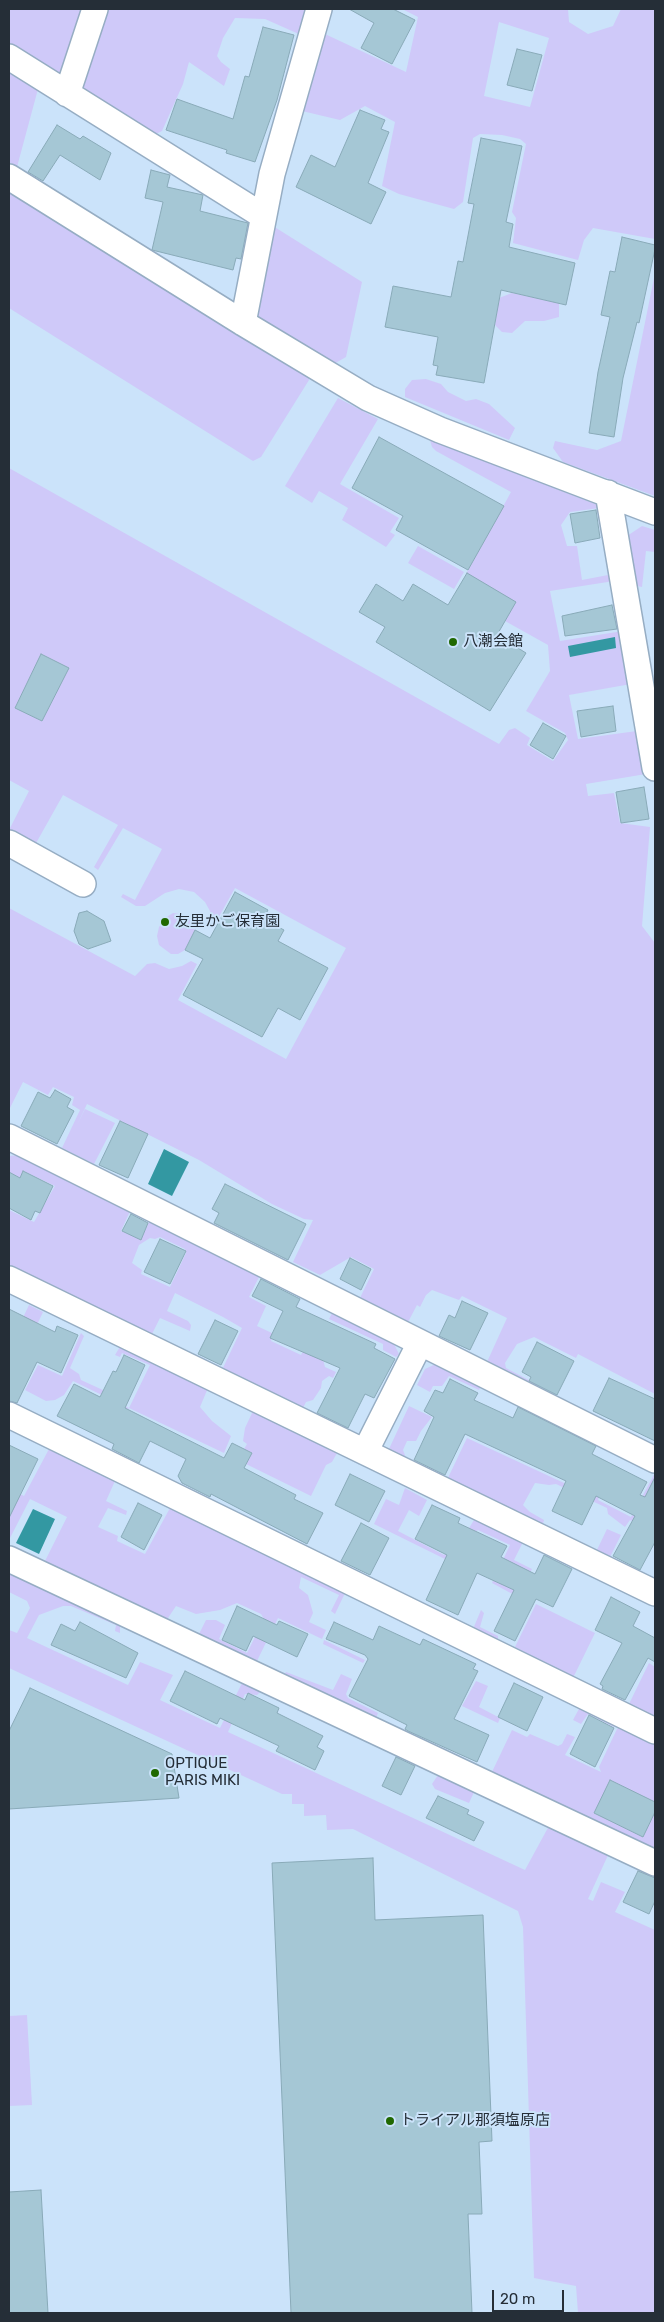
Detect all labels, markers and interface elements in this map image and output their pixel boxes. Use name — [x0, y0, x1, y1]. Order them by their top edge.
place label: 八潮会館 — [463, 633, 523, 651]
marker: 八潮会館 — [447, 636, 459, 648]
place label: 友里かご保育園 — [175, 913, 280, 931]
marker: 友里かご保育園 — [159, 916, 171, 928]
place label: OPTIQUE PARIS MIKI — [165, 1755, 240, 1790]
marker: OPTIQUE PARIS MIKI — [149, 1767, 161, 1779]
place label: トライアル那須塩原店 — [400, 2112, 550, 2130]
marker: トライアル那須塩原店 — [384, 2115, 396, 2127]
scale bar — [494, 2280, 566, 2312]
text: 20 m — [500, 2290, 535, 2308]

